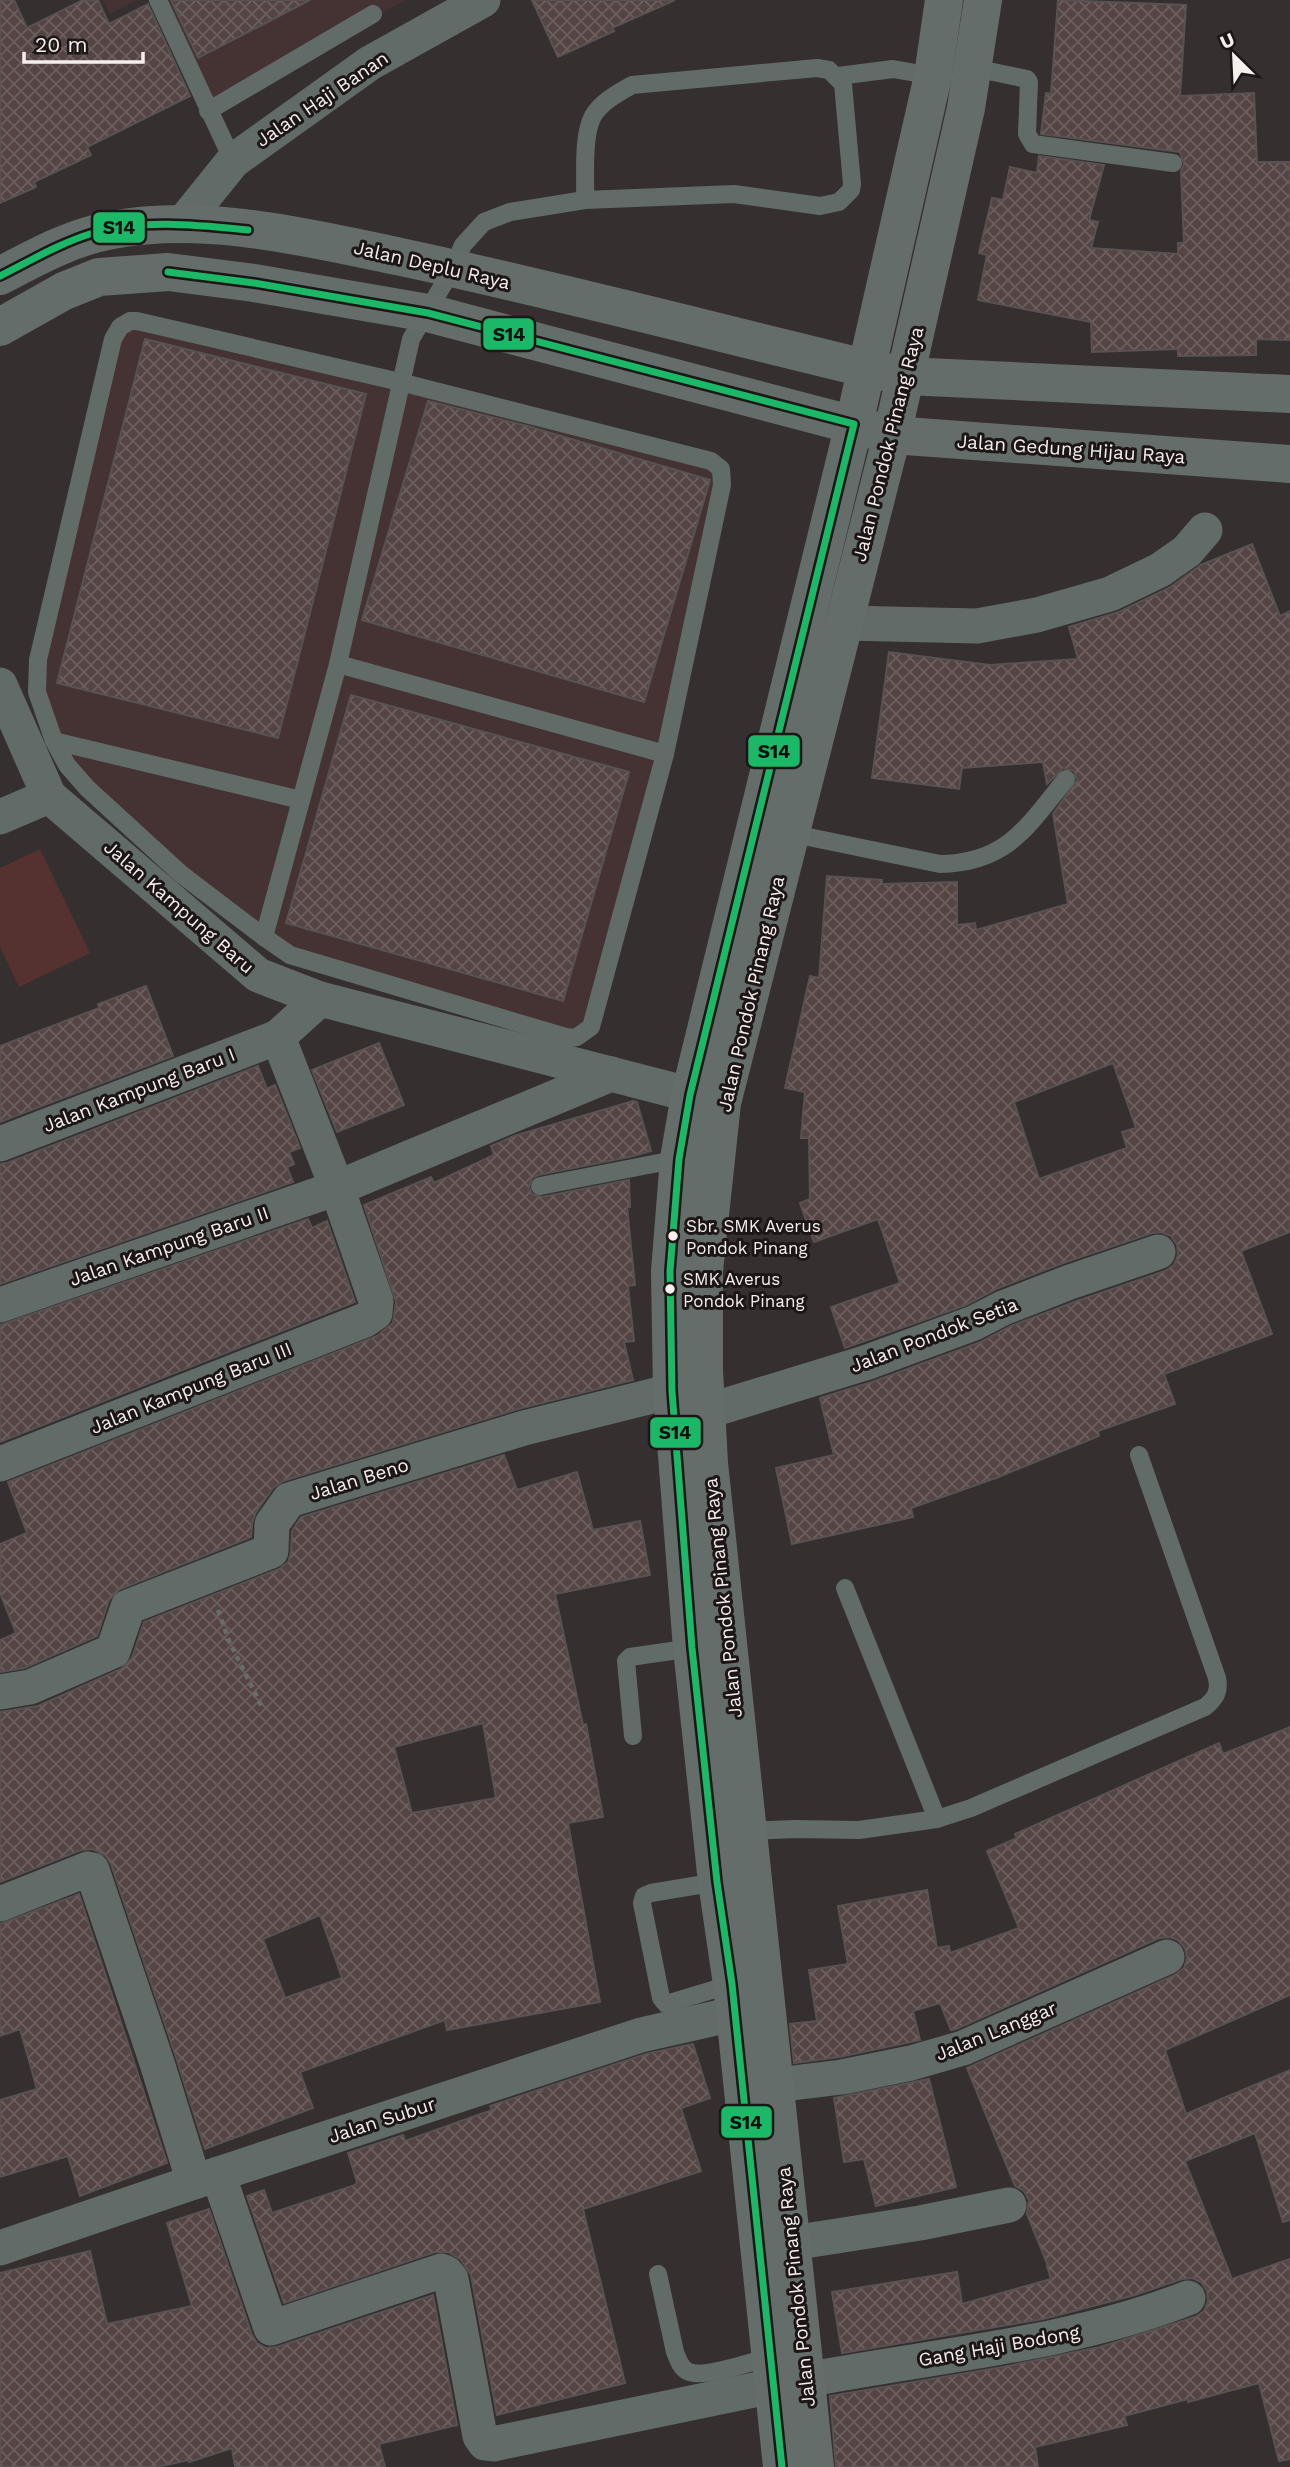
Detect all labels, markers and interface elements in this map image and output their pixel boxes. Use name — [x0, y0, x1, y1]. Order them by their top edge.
scale bar — [24, 21, 144, 65]
north arrow — [1199, 21, 1269, 91]
text: U — [1216, 28, 1238, 54]
text: 20 m — [35, 32, 87, 57]
street label: Jalan Haji Banan — [251, 46, 393, 152]
line badge: S14 — [92, 211, 146, 244]
text: S14 — [103, 216, 135, 239]
street label: Jalan Deplu Raya — [352, 236, 513, 294]
line badge: S14 — [482, 317, 535, 351]
text: S14 — [493, 323, 525, 346]
street label: Jalan Pondok Pinang Raya — [848, 324, 928, 564]
street label: Jalan Gedung Hijau Raya — [956, 430, 1186, 468]
line badge: S14 — [747, 734, 801, 768]
text: S14 — [758, 740, 790, 763]
street label: Jalan Kampung Baru — [99, 835, 259, 979]
street label: Jalan Pondok Pinang Raya — [713, 874, 789, 1114]
street label: Jalan Kampung Baru I — [40, 1043, 238, 1137]
street label: Jalan Kampung Baru II — [66, 1201, 272, 1291]
place label: Sbr. SMK Averus Pondok Pinang — [686, 1216, 821, 1258]
marker: Sbr. SMK Averus Pondok Pinang — [666, 1229, 680, 1243]
place label: SMK Averus Pondok Pinang — [683, 1269, 805, 1311]
marker: SMK Averus Pondok Pinang — [663, 1282, 677, 1296]
street label: Jalan Pondok Setia — [847, 1292, 1021, 1378]
street label: Jalan Kampung Baru III — [87, 1337, 295, 1439]
line badge: S14 — [649, 1416, 702, 1449]
text: S14 — [659, 1421, 691, 1444]
street label: Jalan Beno — [307, 1453, 411, 1505]
street label: Jalan Pondok Pinang Raya — [699, 1477, 747, 1719]
street label: Jalan Langgar — [932, 1996, 1060, 2066]
street label: Jalan Subur — [326, 2092, 439, 2148]
line badge: S14 — [720, 2105, 773, 2139]
text: S14 — [730, 2111, 762, 2134]
street label: Jalan Pondok Pinang Raya — [772, 2166, 820, 2408]
street label: Gang Haji Bodong — [917, 2320, 1082, 2371]

